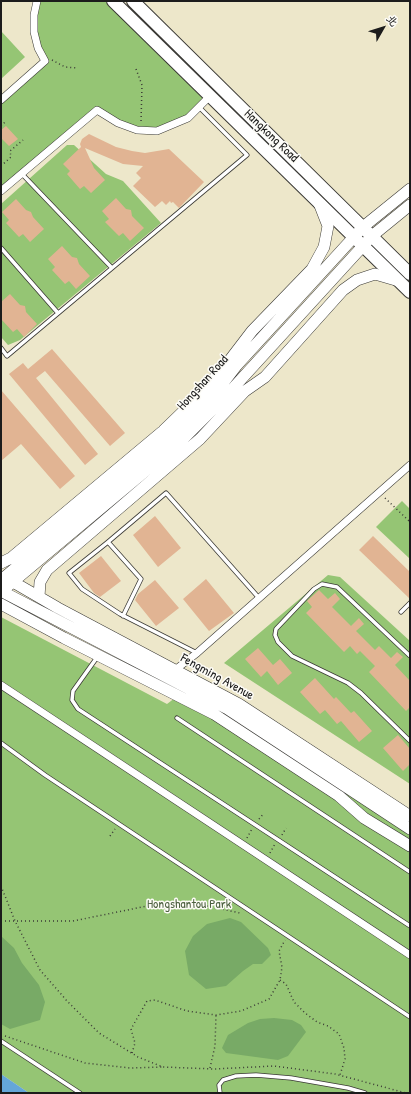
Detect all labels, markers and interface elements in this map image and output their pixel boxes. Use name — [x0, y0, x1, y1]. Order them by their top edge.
north arrow — [363, 8, 403, 48]
text: 北 — [383, 12, 401, 29]
street label: Hangkong Road — [241, 106, 301, 166]
street label: Hongshan Road — [174, 352, 232, 414]
street label: Fengming Avenue — [178, 651, 256, 703]
park label: Hongshantou Park — [147, 897, 231, 913]

